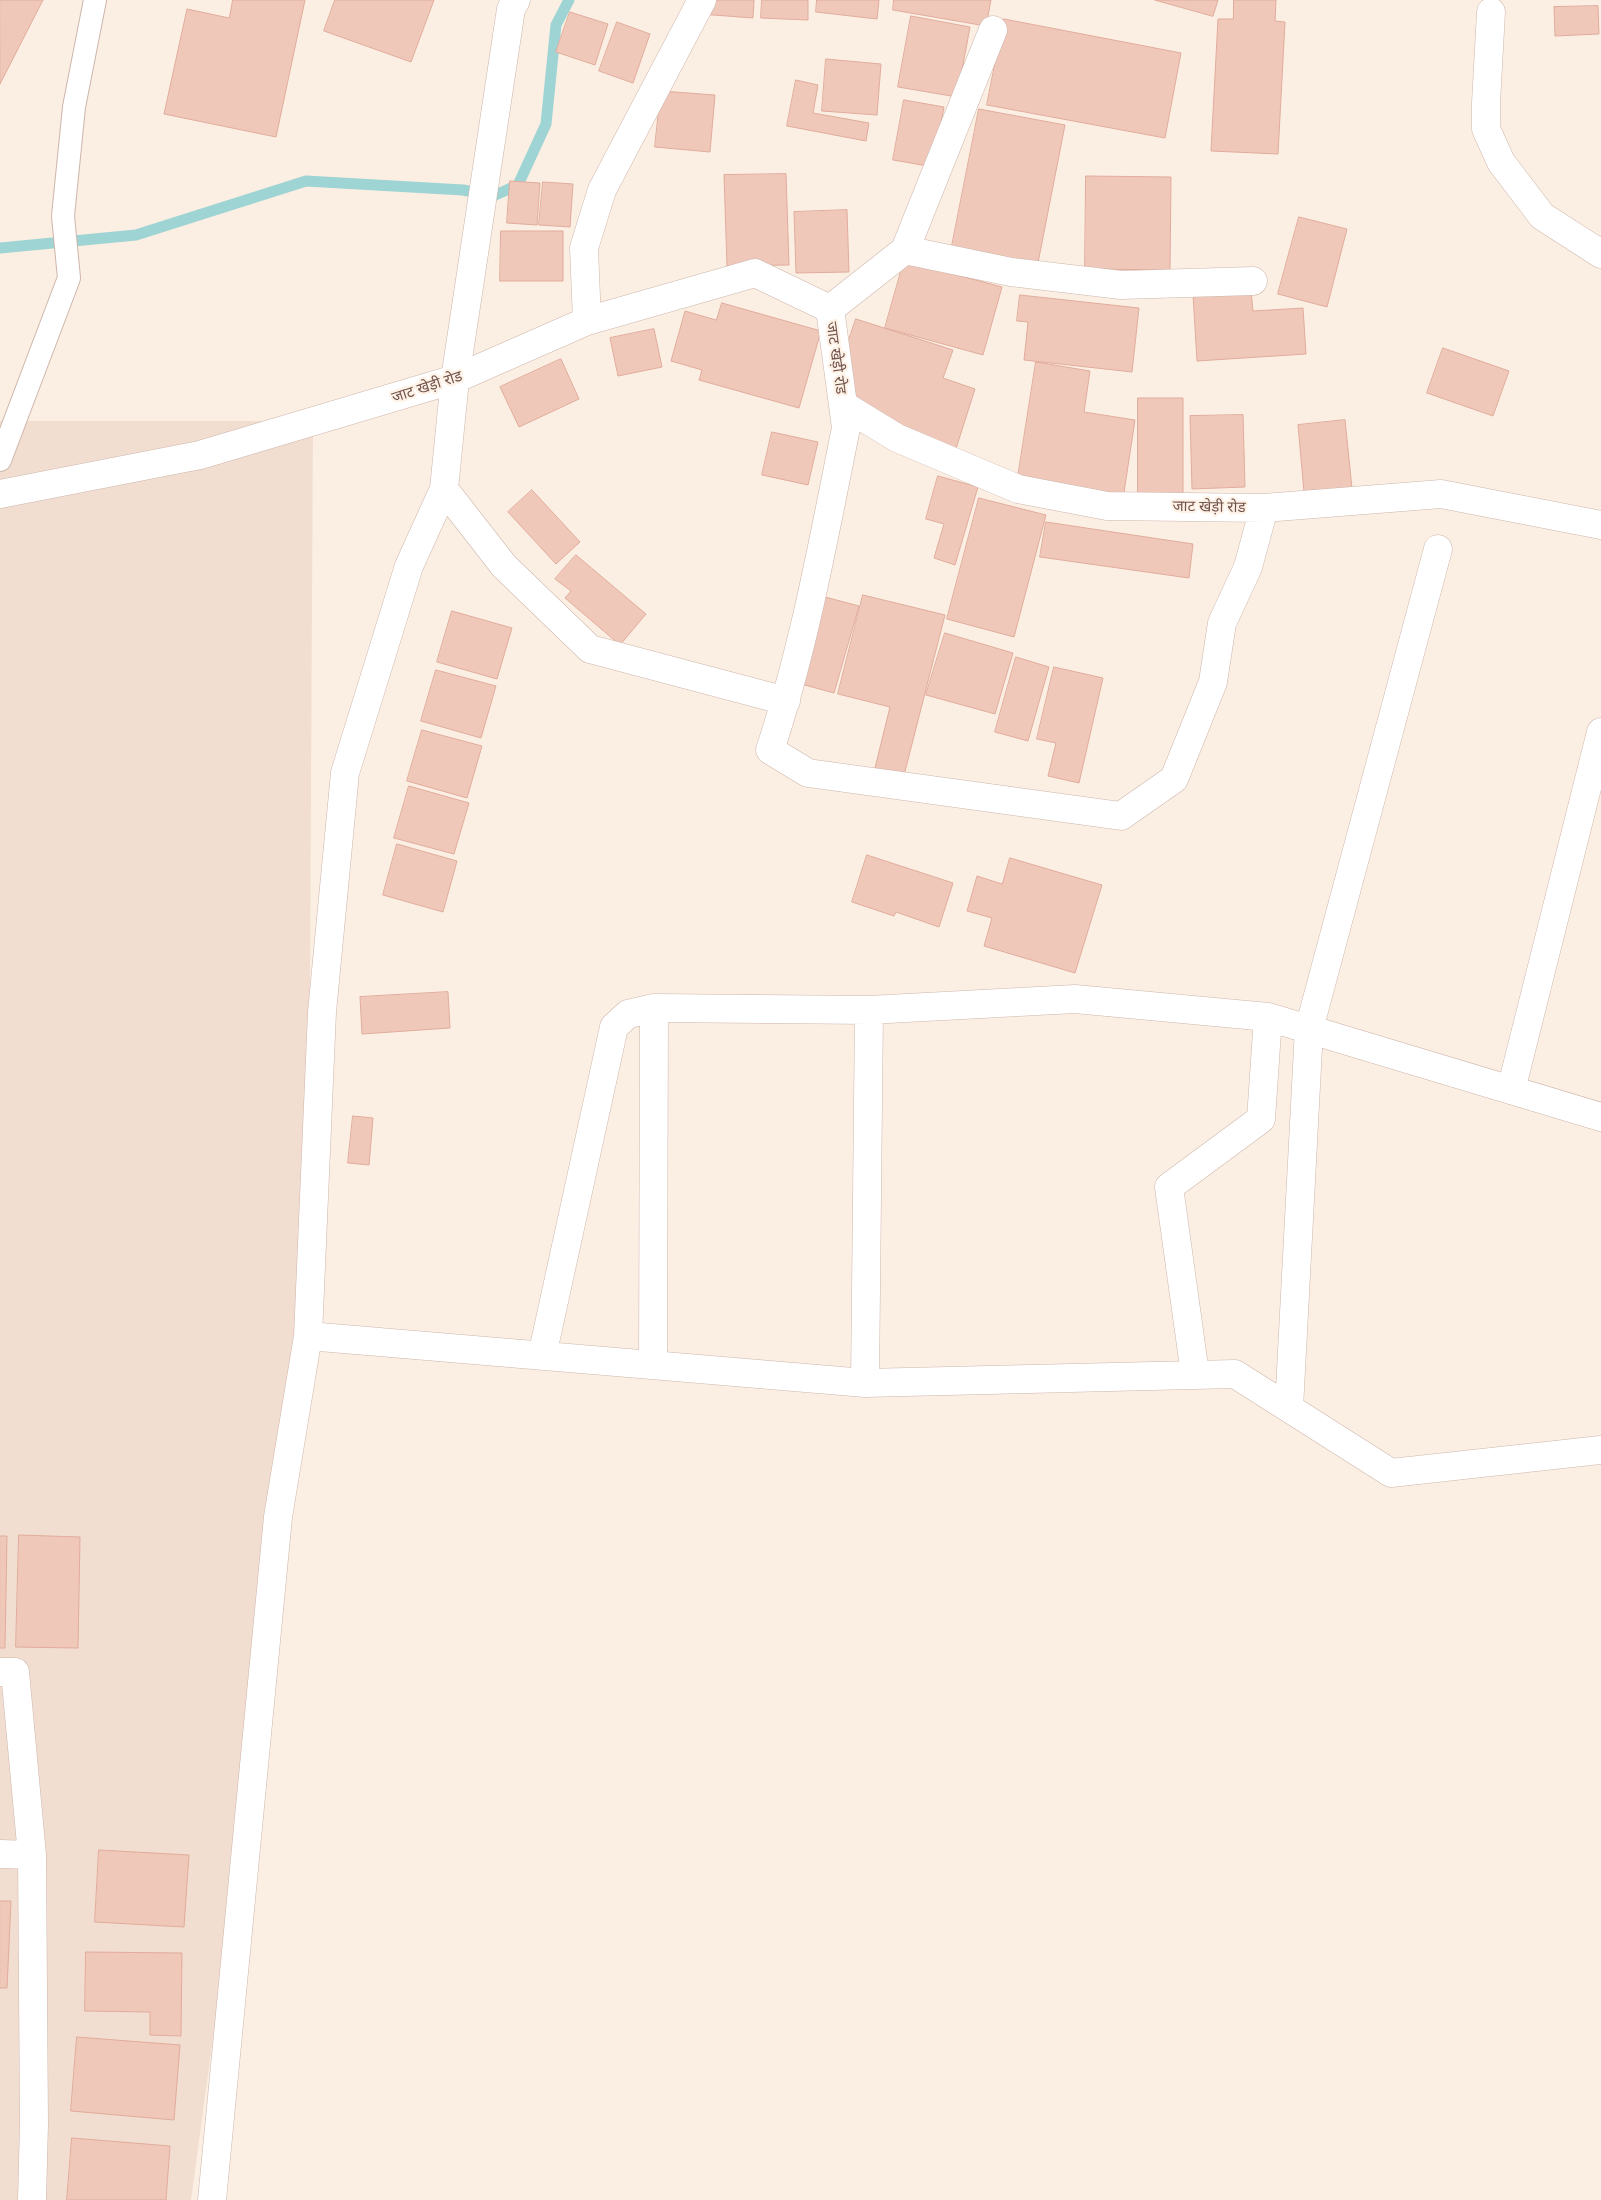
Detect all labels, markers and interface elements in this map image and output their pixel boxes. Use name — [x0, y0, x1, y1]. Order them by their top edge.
street label: जाट खेड़ी रोड — [822, 321, 850, 395]
street label: जाट खेड़ी रोड — [390, 367, 464, 407]
street label: जाट खेड़ी रोड — [1172, 497, 1246, 517]

